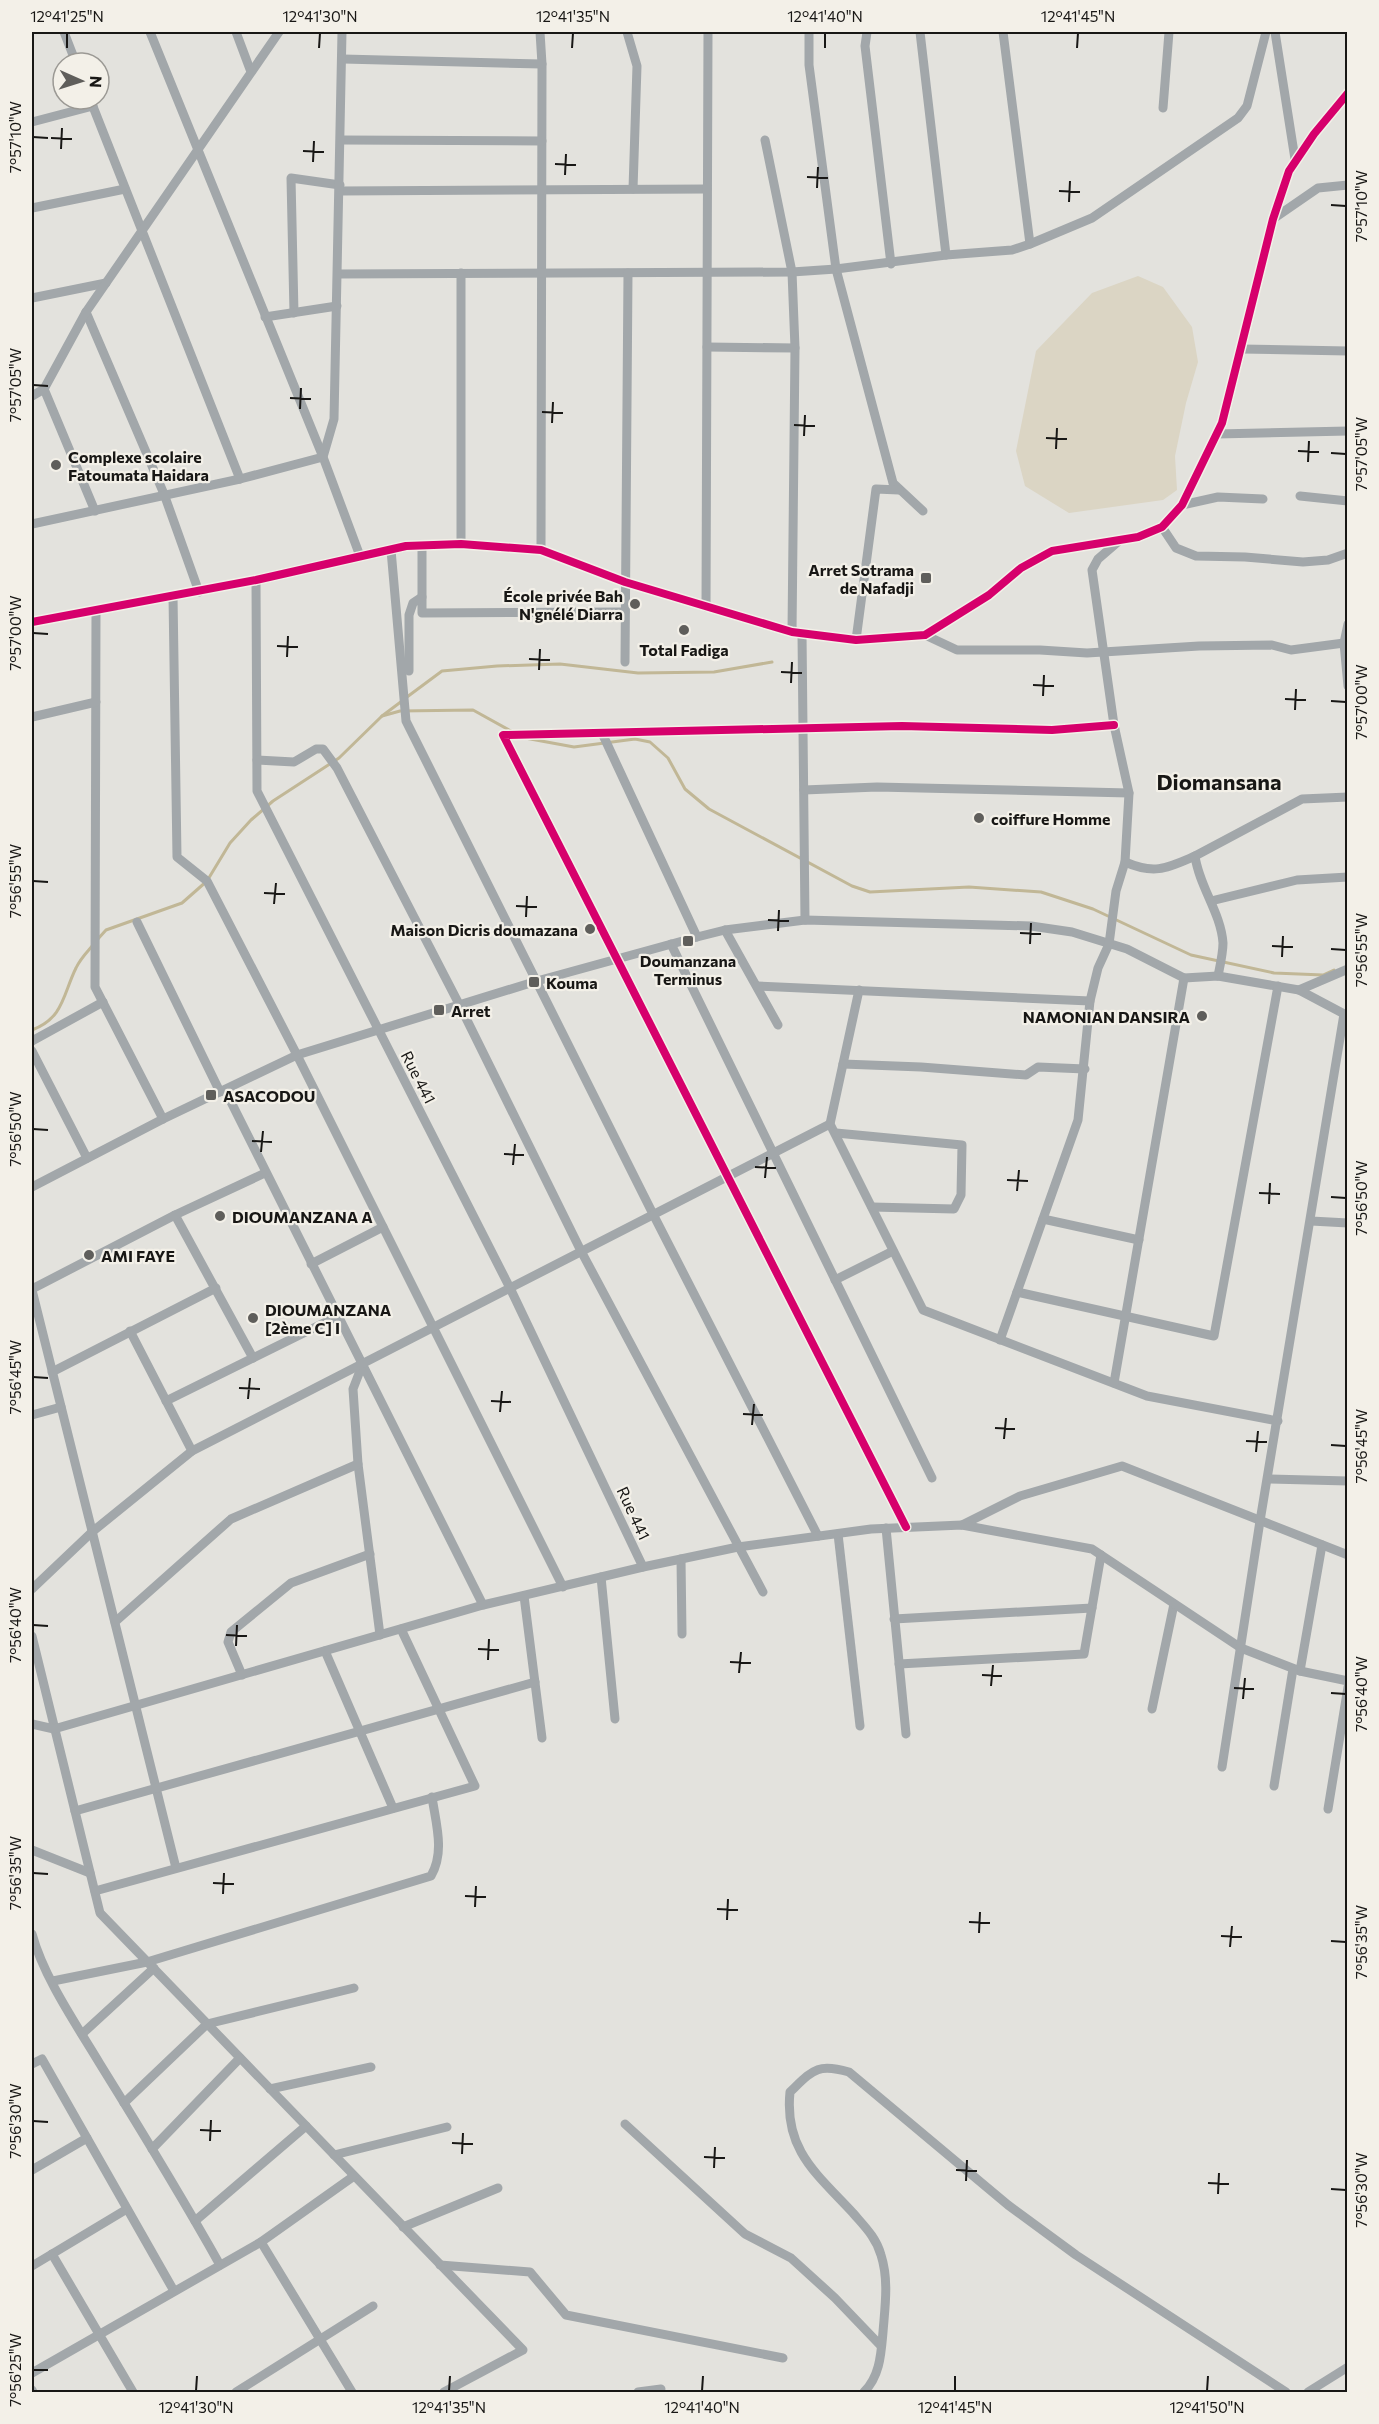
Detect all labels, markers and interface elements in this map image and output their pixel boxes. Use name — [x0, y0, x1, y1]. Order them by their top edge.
text: 12°41'25"N — [30, 7, 104, 25]
text: 12°41'30"N — [282, 7, 358, 25]
text: 12°41'35"N — [536, 7, 610, 25]
text: 12°41'40"N — [787, 7, 863, 25]
text: 12°41'45"N — [1041, 7, 1115, 25]
north arrow — [51, 51, 111, 111]
text: N — [87, 75, 106, 88]
text: 7°57'10"W — [6, 101, 24, 173]
text: 7°57'10"W — [1352, 170, 1370, 242]
text: 7°57'05"W — [6, 348, 24, 422]
text: 7°57'05"W — [1352, 417, 1370, 491]
place label: Complexe scolaire Fatoumata Haidara — [68, 447, 209, 484]
marker: Complexe scolaire Fatoumata Haidara — [49, 458, 63, 472]
place label: Arret Sotrama de Nafadji — [808, 560, 914, 597]
marker: Arret Sotrama de Nafadji — [919, 571, 933, 585]
place label: École privée Bah N'gnélé Diarra — [503, 586, 623, 623]
text: 7°57'00"W — [6, 595, 24, 671]
marker: École privée Bah N'gnélé Diarra — [628, 597, 642, 611]
marker: Total Fadiga — [677, 623, 691, 637]
place label: Total Fadiga — [639, 640, 729, 659]
text: 7°57'00"W — [1352, 664, 1370, 740]
district label: Diomansana — [1156, 768, 1282, 795]
place label: coiffure Homme — [991, 809, 1110, 828]
marker: coiffure Homme — [972, 811, 986, 825]
text: 7°56'55"W — [6, 844, 24, 918]
text: 7°56'55"W — [1352, 913, 1370, 987]
place label: Maison Dicris doumazana — [390, 920, 578, 939]
marker: Maison Dicris doumazana — [583, 922, 597, 936]
marker: Doumanzana Terminus — [681, 934, 695, 948]
place label: Doumanzana Terminus — [640, 951, 736, 988]
place label: Kouma — [546, 973, 598, 992]
marker: Kouma — [527, 975, 541, 989]
place label: Arret — [451, 1001, 491, 1020]
marker: Arret — [432, 1003, 446, 1017]
place label: NAMONIAN DANSIRA — [1023, 1007, 1191, 1026]
marker: NAMONIAN DANSIRA — [1195, 1009, 1209, 1023]
street label: Rue 441 — [398, 1047, 440, 1107]
place label: ASACODOU — [223, 1086, 316, 1105]
marker: ASACODOU — [204, 1088, 218, 1102]
text: 7°56'50"W — [6, 1091, 24, 1167]
text: 7°56'50"W — [1352, 1160, 1370, 1236]
place label: DIOUMANZANA A — [232, 1207, 373, 1226]
marker: DIOUMANZANA A — [213, 1209, 227, 1223]
place label: AMI FAYE — [101, 1246, 175, 1265]
marker: AMI FAYE — [82, 1248, 96, 1262]
place label: DIOUMANZANA [2ème C] I — [265, 1300, 392, 1337]
marker: DIOUMANZANA [2ème C] I — [246, 1311, 260, 1325]
text: 7°56'45"W — [6, 1340, 24, 1414]
text: 7°56'45"W — [1352, 1409, 1370, 1483]
street label: Rue 441 — [613, 1483, 655, 1543]
text: 7°56'40"W — [6, 1587, 24, 1663]
text: 7°56'40"W — [1352, 1656, 1370, 1732]
text: 7°56'35"W — [6, 1836, 24, 1910]
text: 7°56'35"W — [1352, 1905, 1370, 1979]
text: 7°56'30"W — [6, 2083, 24, 2159]
text: 7°56'30"W — [1352, 2152, 1370, 2228]
text: 7°56'25"W — [6, 2333, 24, 2407]
text: 12°41'30"N — [158, 2398, 234, 2416]
text: 12°41'35"N — [412, 2398, 486, 2416]
text: 12°41'40"N — [664, 2398, 740, 2416]
text: 12°41'45"N — [918, 2398, 992, 2416]
text: 12°41'50"N — [1169, 2398, 1245, 2416]

